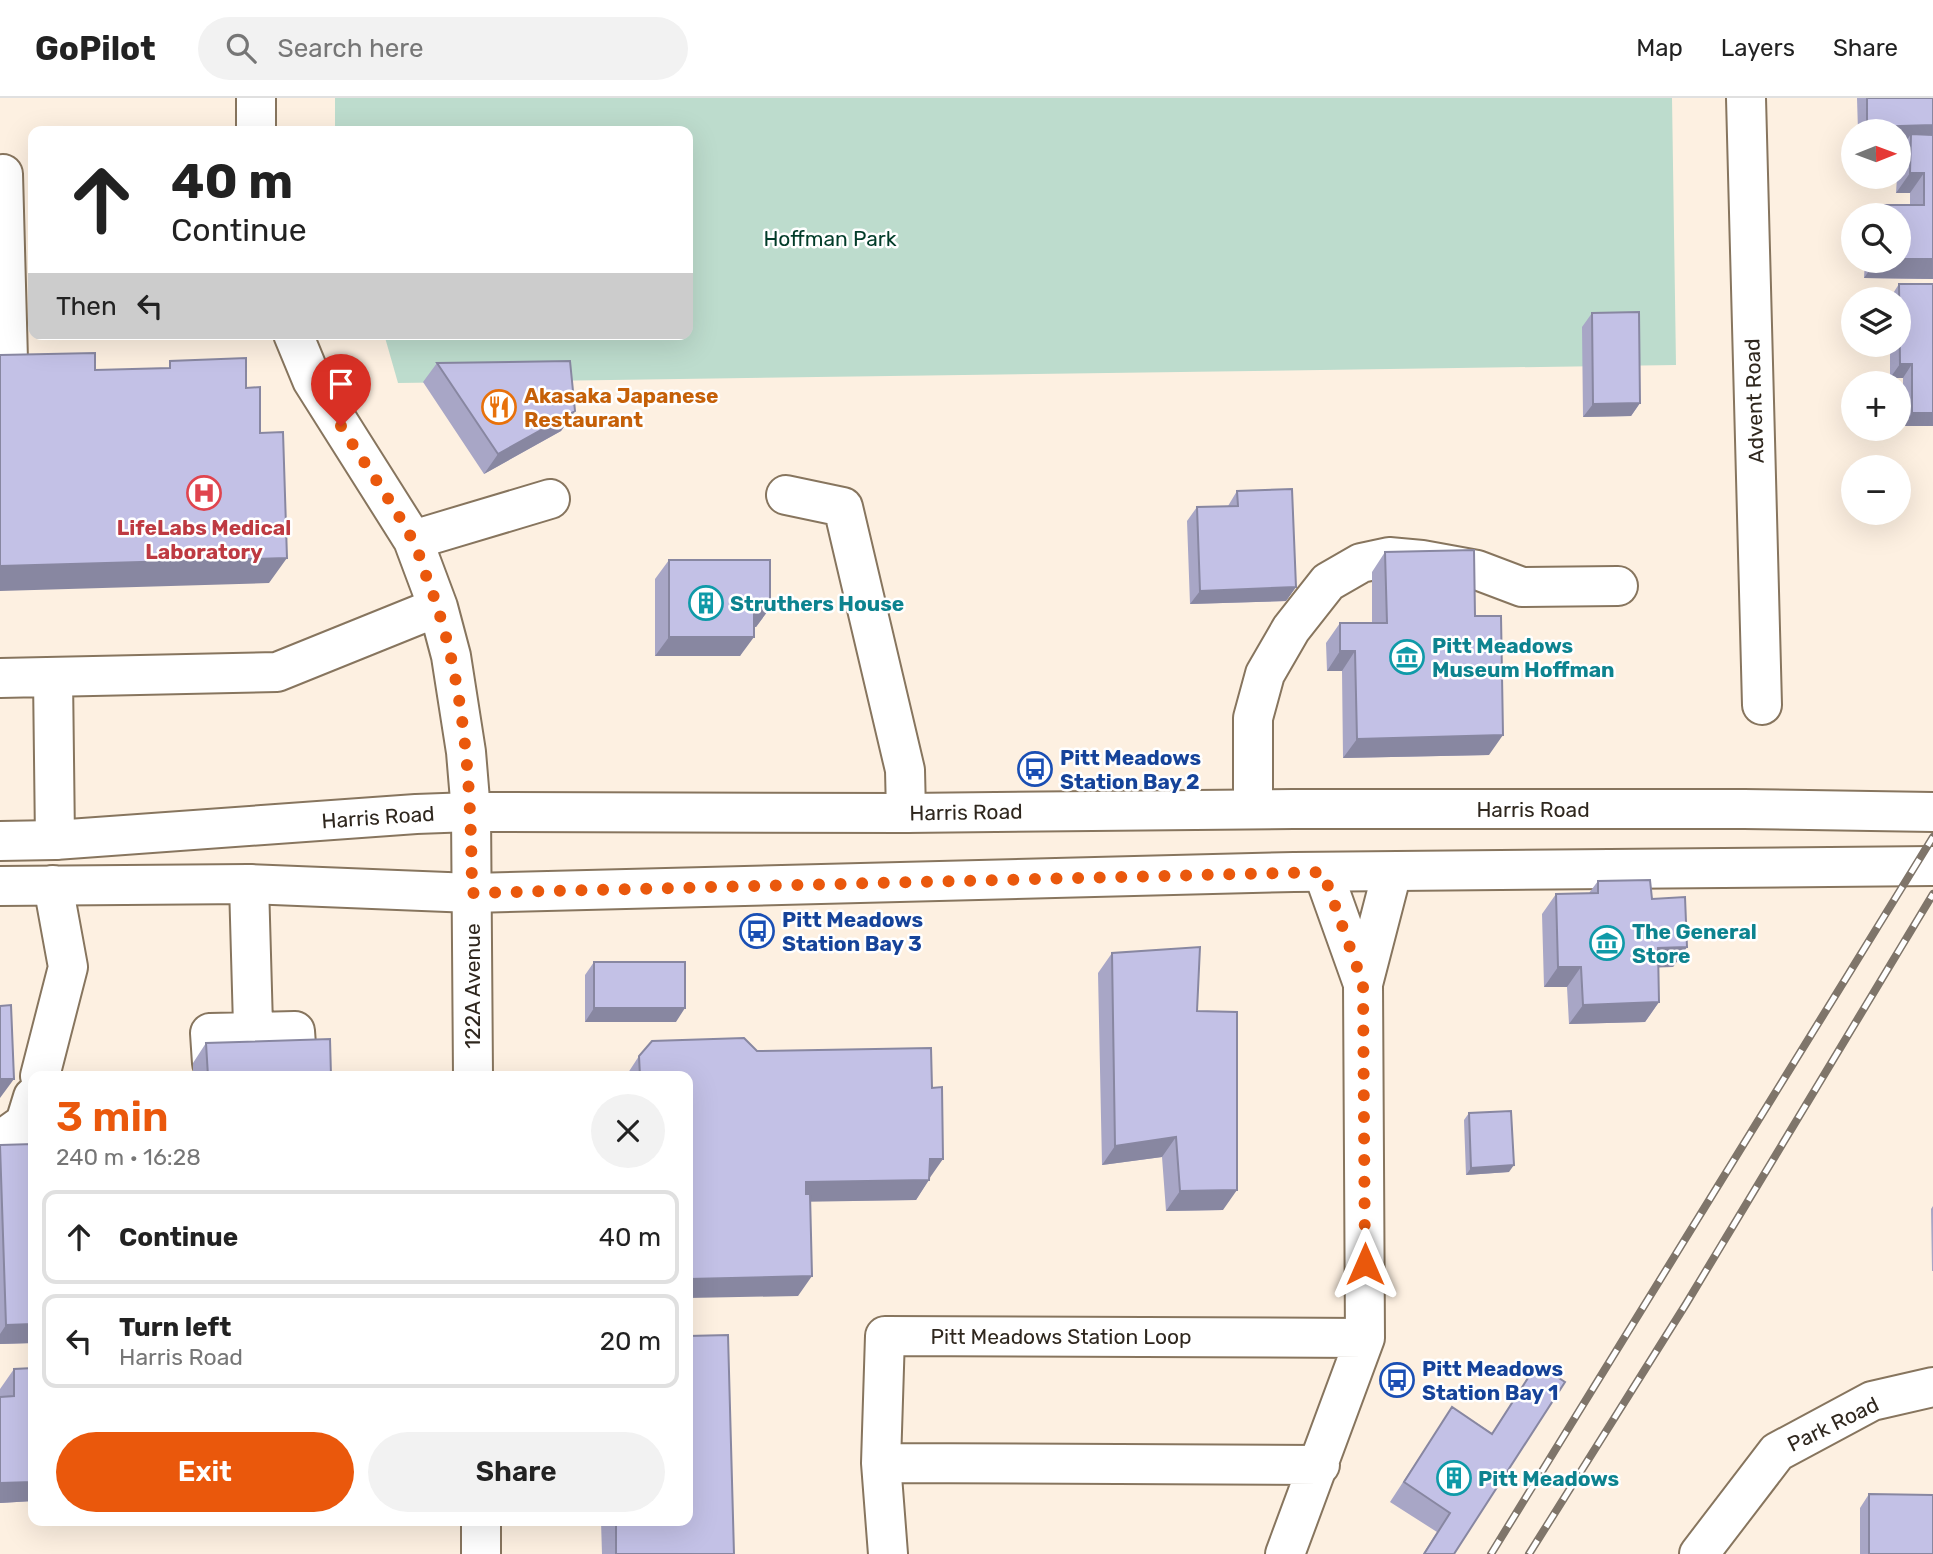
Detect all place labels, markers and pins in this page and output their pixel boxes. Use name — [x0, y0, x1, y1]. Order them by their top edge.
pin — [311, 354, 371, 426]
place label: Akasaka Japanese Restaurant — [524, 383, 719, 432]
restaurant icon: Akasaka Japanese Restaurant — [480, 388, 518, 426]
hospital icon: LifeLabs Medical Laboratory — [185, 474, 223, 512]
place label: LifeLabs Medical Laboratory — [117, 515, 291, 564]
building icon: Struthers House — [687, 584, 725, 622]
place label: Struthers House — [730, 591, 904, 616]
place label: Pitt Meadows Museum Hoffman — [1432, 633, 1615, 682]
museum icon: Pitt Meadows Museum Hoffman — [1388, 638, 1426, 676]
place label: Pitt Meadows Station Bay 2 — [1060, 745, 1201, 794]
bus stop icon: Pitt Meadows Station Bay 2 — [1016, 750, 1054, 788]
place label: Pitt Meadows Station Bay 3 — [782, 907, 923, 956]
bus stop icon: Pitt Meadows Station Bay 3 — [738, 912, 776, 950]
place label: The General Store — [1632, 919, 1757, 968]
museum icon: The General Store — [1588, 924, 1626, 962]
place label: Pitt Meadows Station Bay 1 — [1422, 1356, 1563, 1405]
bus stop icon: Pitt Meadows Station Bay 1 — [1378, 1361, 1416, 1399]
building icon: Pitt Meadows — [1435, 1459, 1473, 1497]
place label: Pitt Meadows — [1478, 1466, 1619, 1491]

